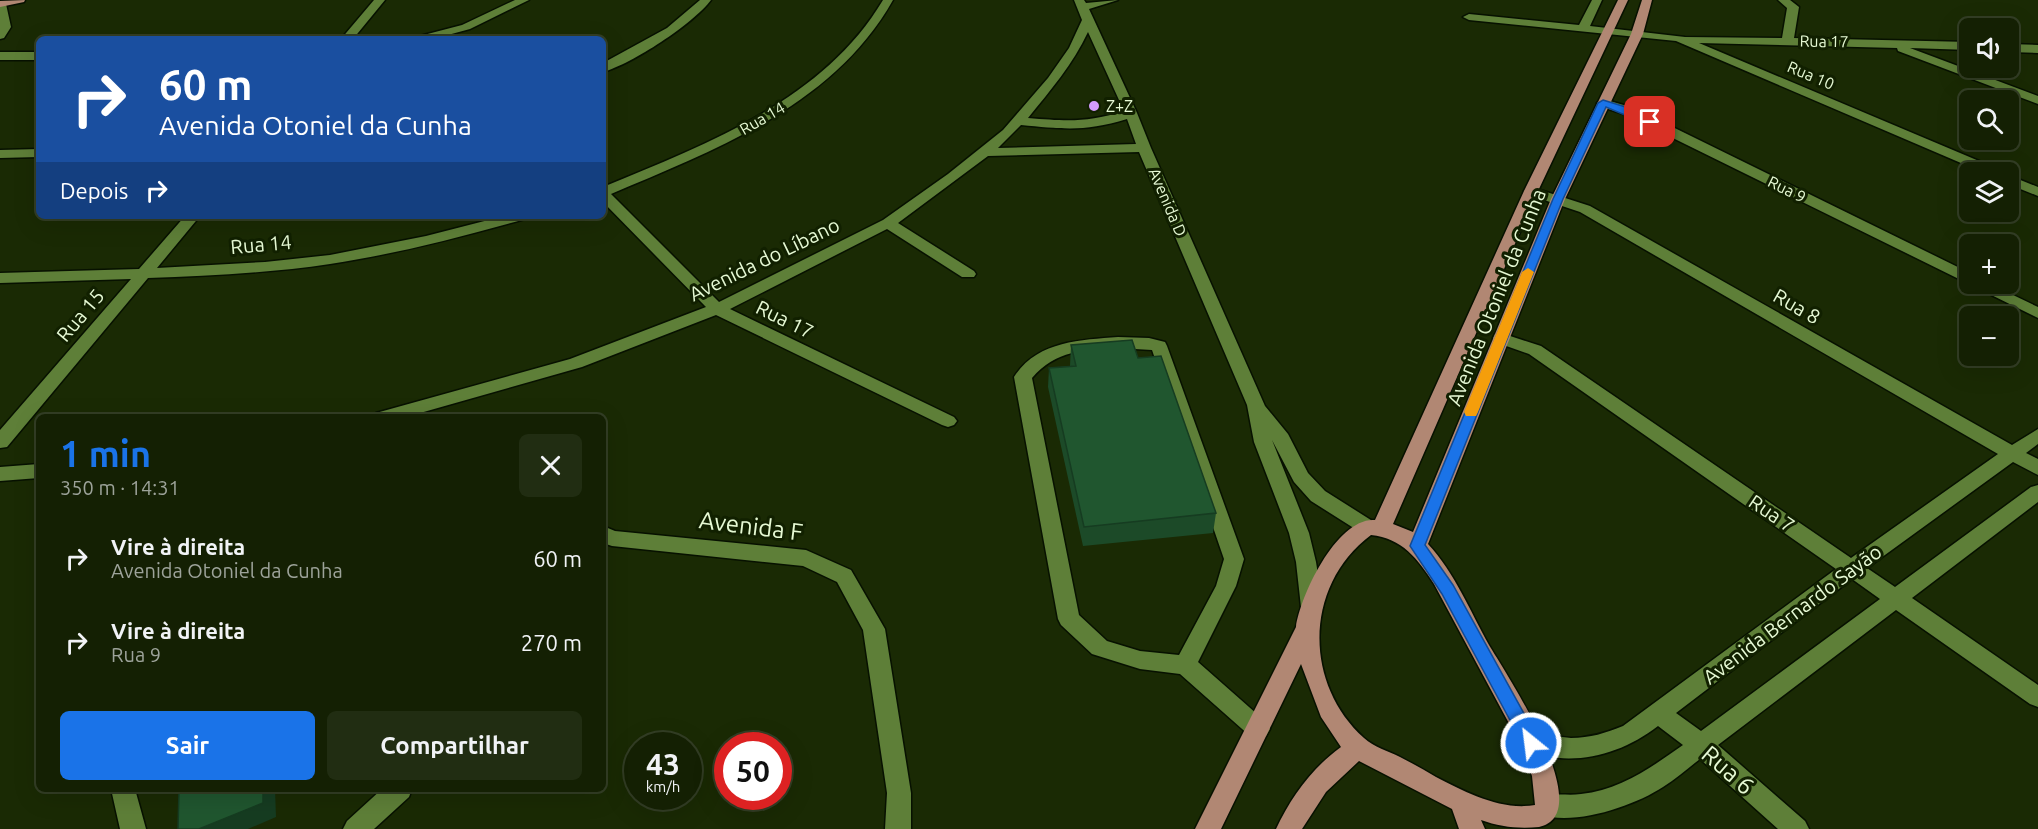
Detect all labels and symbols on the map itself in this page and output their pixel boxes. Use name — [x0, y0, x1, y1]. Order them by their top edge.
street label: Rua 17 — [1799, 32, 1849, 50]
street label: Rua 10 — [1785, 57, 1837, 93]
pin — [1624, 96, 1675, 147]
place label: Z+Z — [1106, 97, 1133, 115]
street label: Rua 14 — [736, 98, 788, 138]
marker: Z+Z — [1087, 99, 1101, 113]
street label: Avenida D — [1146, 165, 1190, 239]
street label: Rua 9 — [1765, 172, 1809, 206]
street label: Avenida Otoniel da Cunha — [1442, 185, 1550, 409]
street label: Avenida do Líbano — [685, 213, 843, 305]
street label: Rua 14 — [229, 230, 293, 258]
street label: Rua 15 — [51, 284, 109, 346]
street label: Rua 8 — [1770, 284, 1824, 328]
street label: Rua 17 — [752, 295, 818, 343]
street label: Rua 7 — [1745, 489, 1799, 537]
street label: Avenida F — [698, 506, 804, 546]
street label: Avenida Bernardo Sayão — [1698, 539, 1886, 689]
position arrow — [1499, 711, 1563, 775]
speed limit sign: 50 — [714, 732, 792, 810]
street label: Rua 6 — [1696, 740, 1760, 800]

